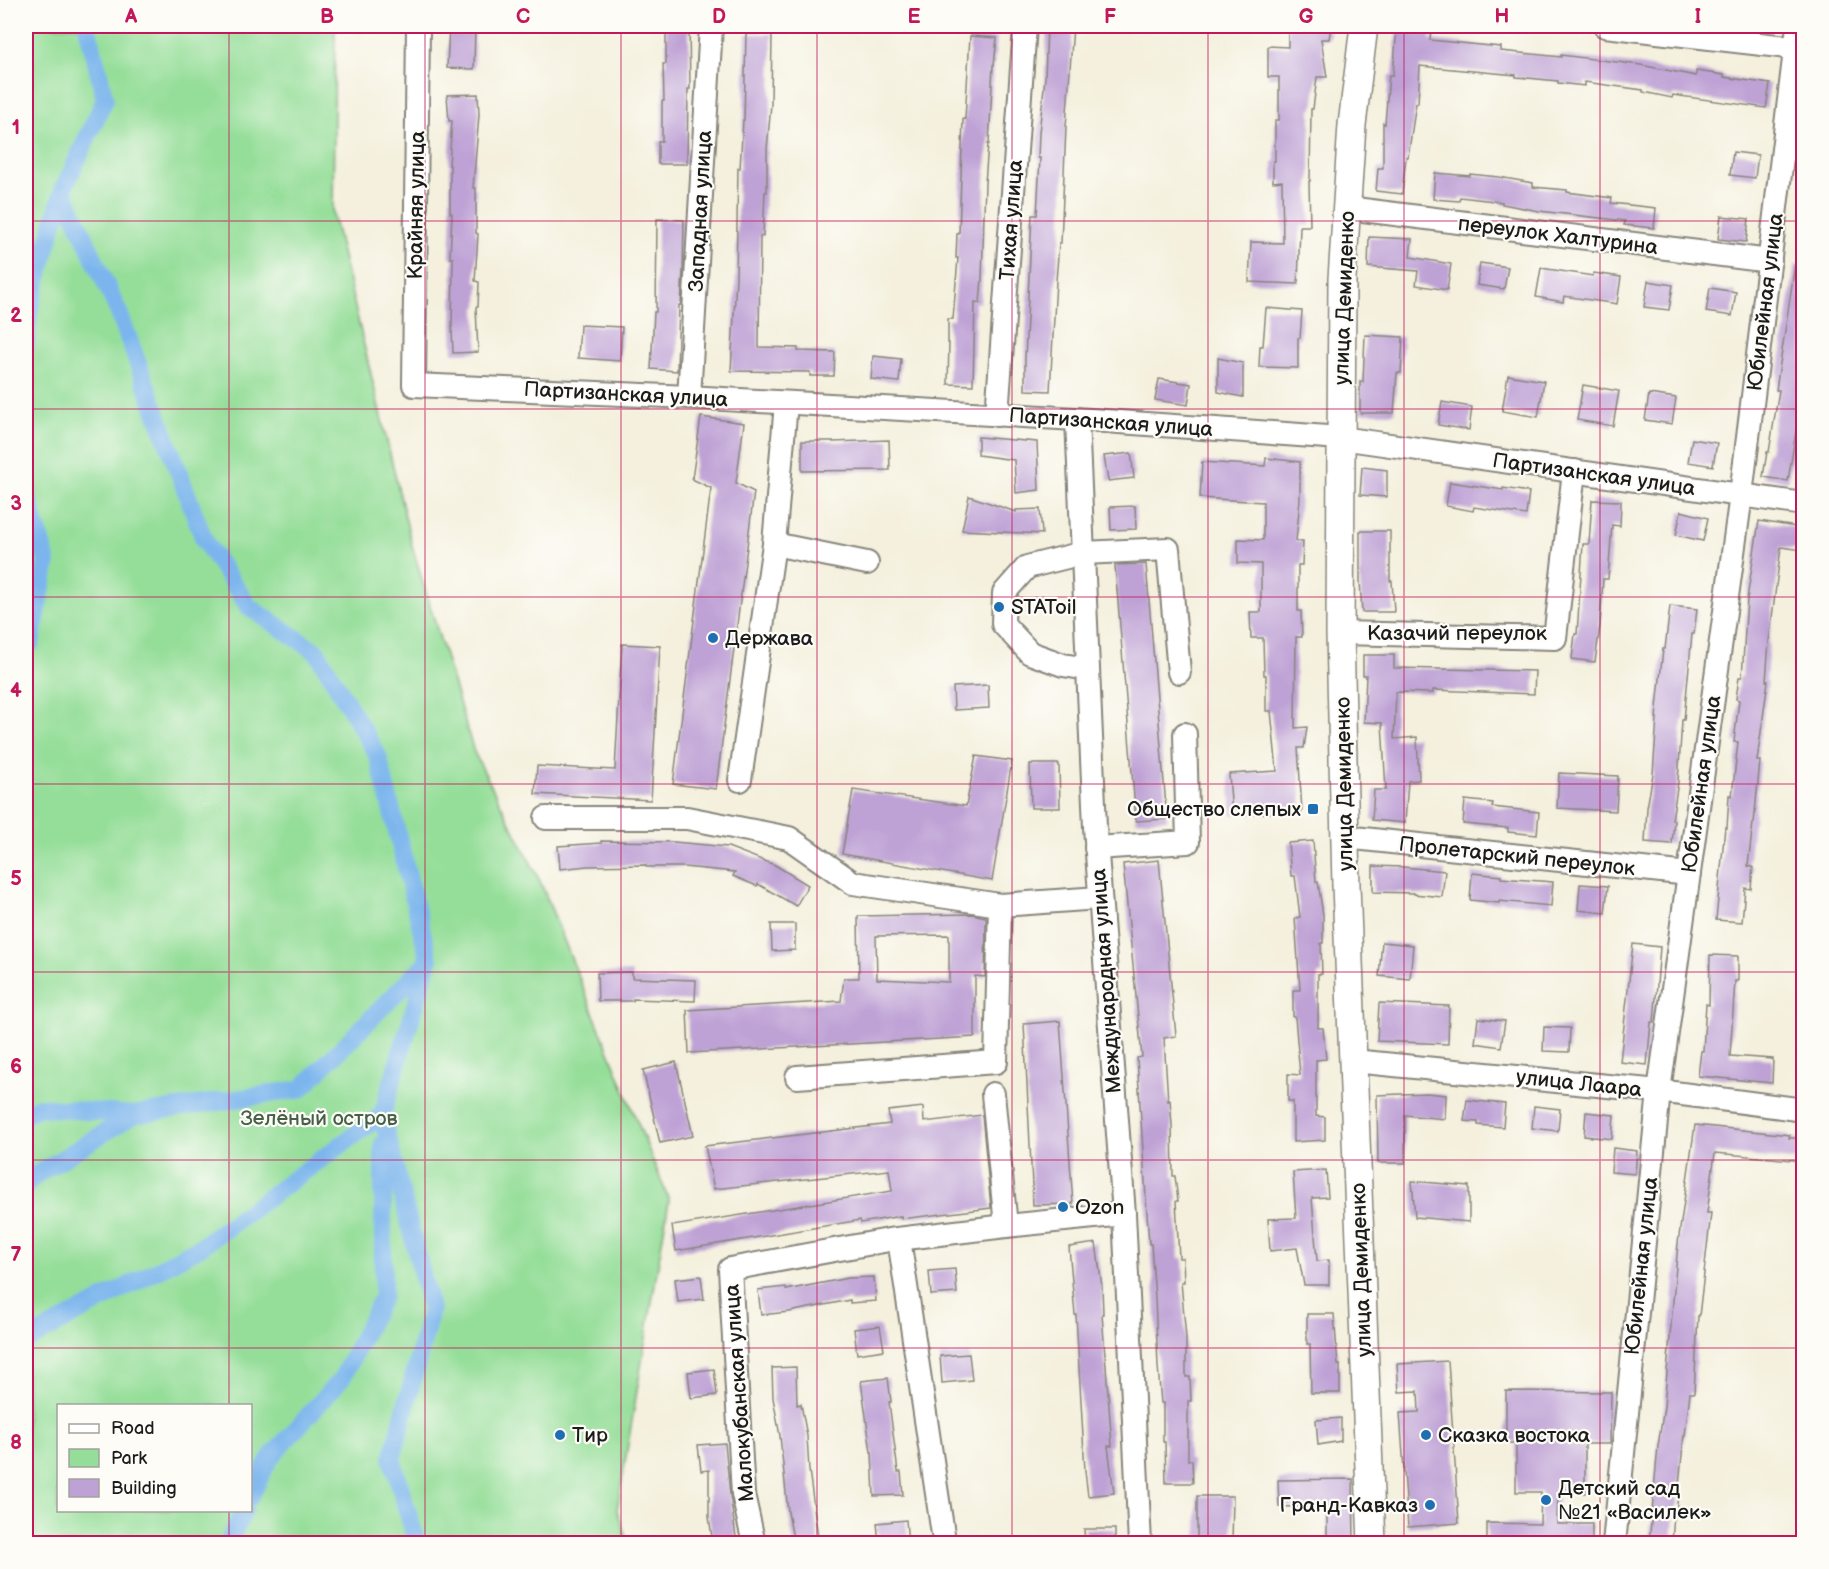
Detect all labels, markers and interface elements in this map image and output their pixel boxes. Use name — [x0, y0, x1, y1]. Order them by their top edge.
text: A — [124, 5, 138, 29]
text: B — [320, 5, 334, 29]
text: C — [516, 5, 530, 29]
text: D — [712, 5, 726, 29]
text: E — [908, 5, 921, 29]
text: F — [1104, 5, 1116, 29]
text: G — [1299, 5, 1314, 29]
text: H — [1495, 5, 1509, 29]
text: I — [1695, 5, 1701, 29]
text: 1 — [12, 116, 20, 140]
street label: Западная улица — [684, 129, 717, 292]
street label: Крайняя улица — [403, 130, 430, 280]
street label: Тихая улица — [995, 158, 1028, 281]
street label: улица Демиденко — [1329, 211, 1360, 385]
street label: переулок Халтурина — [1457, 211, 1660, 260]
street label: Юбилейная улица — [1742, 211, 1789, 393]
text: 2 — [10, 304, 22, 328]
street label: Партизанская улица — [523, 377, 729, 412]
street label: Партизанская улица — [1008, 403, 1214, 442]
street label: Партизанская улица — [1491, 448, 1697, 501]
text: 3 — [10, 492, 22, 516]
place label: STAToil — [1011, 595, 1076, 620]
marker: STAToil — [992, 600, 1006, 614]
street label: Казачий переулок — [1367, 621, 1547, 646]
place label: Держава — [725, 626, 814, 651]
marker: Держава — [706, 631, 720, 645]
text: 4 — [10, 679, 22, 703]
street label: Юбилейная улица — [1677, 693, 1726, 875]
street label: улица Демиденко — [1330, 697, 1359, 871]
place label: Общество слепых — [1127, 797, 1302, 822]
marker: Общество слепых — [1306, 802, 1320, 816]
street label: Пролетарский переулок — [1398, 832, 1636, 881]
text: 5 — [10, 867, 22, 891]
street label: Международная улица — [1086, 867, 1127, 1094]
text: 6 — [10, 1055, 22, 1079]
street label: улица Лаара — [1515, 1064, 1644, 1103]
park label: Зелёный остров — [241, 1106, 397, 1131]
street label: Юбилейная улица — [1620, 1175, 1663, 1356]
street label: улица Демиденко — [1346, 1183, 1377, 1357]
place label: Ozon — [1075, 1195, 1124, 1220]
marker: Ozon — [1056, 1200, 1070, 1214]
text: 7 — [10, 1243, 22, 1267]
street label: Малокубанская улица — [719, 1283, 760, 1503]
legend — [57, 1404, 252, 1512]
text: Road — [111, 1418, 155, 1439]
place label: Тир — [572, 1423, 608, 1448]
place label: Сказка востока — [1438, 1423, 1591, 1448]
marker: Тир — [553, 1428, 567, 1442]
marker: Сказка востока — [1419, 1428, 1433, 1442]
text: 8 — [10, 1431, 22, 1455]
text: Park — [111, 1448, 147, 1469]
place label: Детский сад №21 «Василек» — [1558, 1476, 1712, 1525]
text: Building — [111, 1478, 177, 1499]
place label: Гранд-Кавказ — [1280, 1493, 1418, 1518]
marker: Детский сад №21 «Василек» — [1539, 1493, 1553, 1507]
marker: Гранд-Кавказ — [1423, 1498, 1437, 1512]

